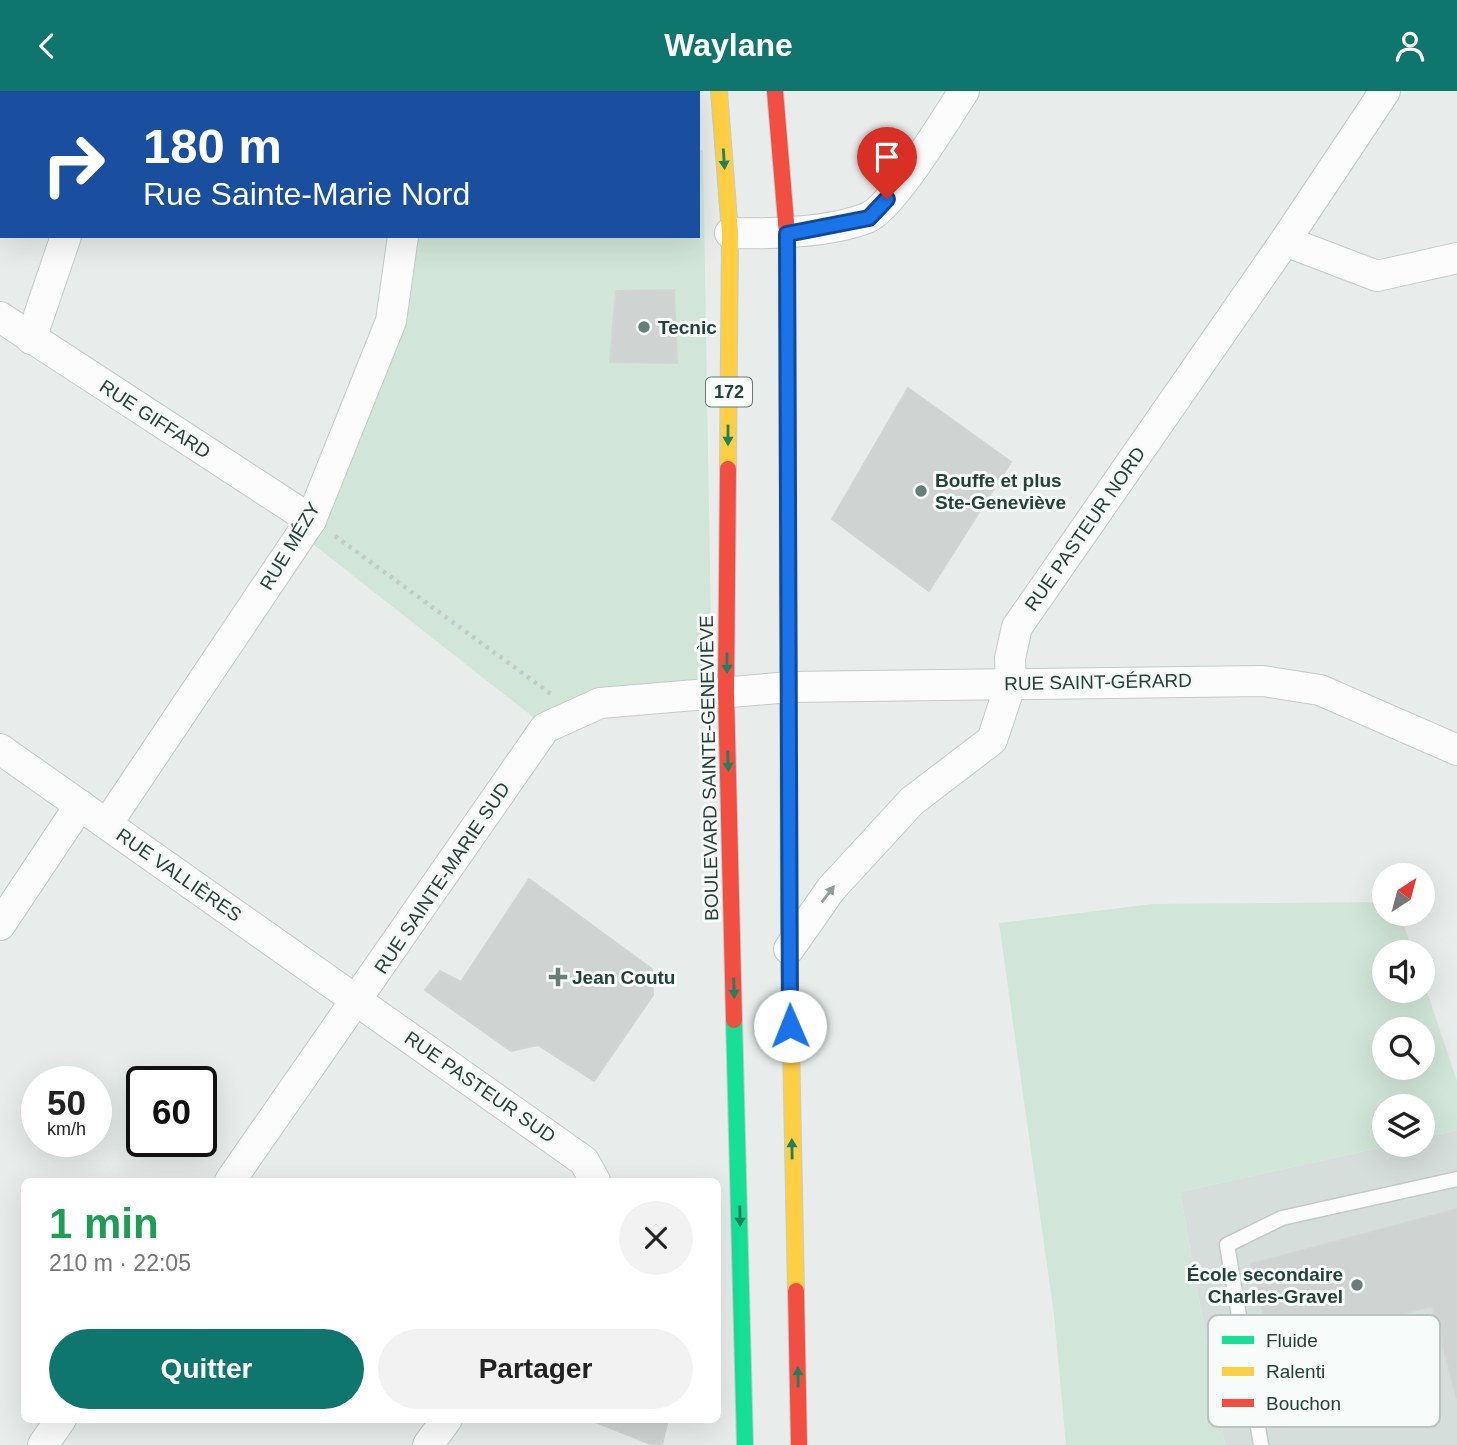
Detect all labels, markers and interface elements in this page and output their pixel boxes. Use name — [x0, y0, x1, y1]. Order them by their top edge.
icon: back — [28, 27, 66, 65]
text: Waylane — [664, 27, 793, 63]
icon: person — [1391, 27, 1429, 65]
icon: right — [28, 119, 119, 210]
text: 180 m — [143, 119, 282, 173]
pin — [857, 127, 917, 199]
icon: arrive — [868, 138, 906, 176]
one-way arrow — [719, 148, 730, 170]
text: Rue Sainte-Marie Nord — [143, 176, 470, 212]
place label: Tecnic — [658, 317, 717, 338]
marker: Tecnic — [636, 319, 652, 335]
street label: RUE GIFFARD — [96, 375, 214, 463]
road number: 172 — [706, 377, 752, 407]
one-way arrow — [722, 425, 734, 447]
street label: RUE PASTEUR NORD — [1020, 443, 1150, 615]
place label: Bouffe et plus Ste-Geneviève — [935, 470, 1066, 513]
marker: Bouffe et plus Ste-Geneviève — [913, 483, 929, 499]
street label: RUE MÉZY — [256, 498, 324, 593]
street label: BOULEVARD SAINTE-GENEVIÈVE — [696, 615, 722, 921]
one-way arrow — [721, 652, 733, 674]
street label: RUE SAINT-GÉRARD — [1004, 670, 1192, 694]
one-way arrow — [723, 750, 734, 772]
street label: RUE SAINTE-MARIE SUD — [370, 778, 514, 978]
street label: RUE VALLIÈRES — [113, 824, 245, 926]
north arrow — [1372, 863, 1435, 926]
map controls — [1372, 863, 1435, 1157]
one-way arrow — [821, 885, 835, 903]
button: sound — [1372, 940, 1435, 1003]
place label: Jean Coutu — [572, 967, 675, 988]
marker: Jean Coutu — [550, 969, 566, 985]
one-way arrow — [729, 978, 740, 1000]
position arrow — [753, 989, 827, 1063]
button: search — [1372, 1017, 1435, 1080]
street label: RUE PASTEUR SUD — [401, 1027, 559, 1147]
speed limit sign: 60 — [126, 1066, 217, 1157]
text: 50 — [47, 1083, 86, 1122]
button: layers — [1372, 1094, 1435, 1157]
text: km/h — [47, 1119, 86, 1139]
one-way arrow — [787, 1138, 798, 1160]
text: 1 min — [49, 1200, 159, 1247]
button: close — [619, 1201, 693, 1275]
one-way arrow — [735, 1205, 746, 1227]
text: 210 m · 22:05 — [49, 1250, 191, 1276]
place label: École secondaire Charles-Gravel — [1187, 1264, 1343, 1307]
marker: École secondaire Charles-Gravel — [1349, 1277, 1365, 1293]
legend — [1208, 1315, 1440, 1427]
button: Quitter — [49, 1329, 364, 1409]
button: Partager — [378, 1329, 693, 1409]
text: Fluide — [1266, 1330, 1318, 1351]
text: Ralenti — [1266, 1361, 1325, 1382]
one-way arrow — [792, 1366, 803, 1388]
text: Bouchon — [1266, 1393, 1341, 1414]

